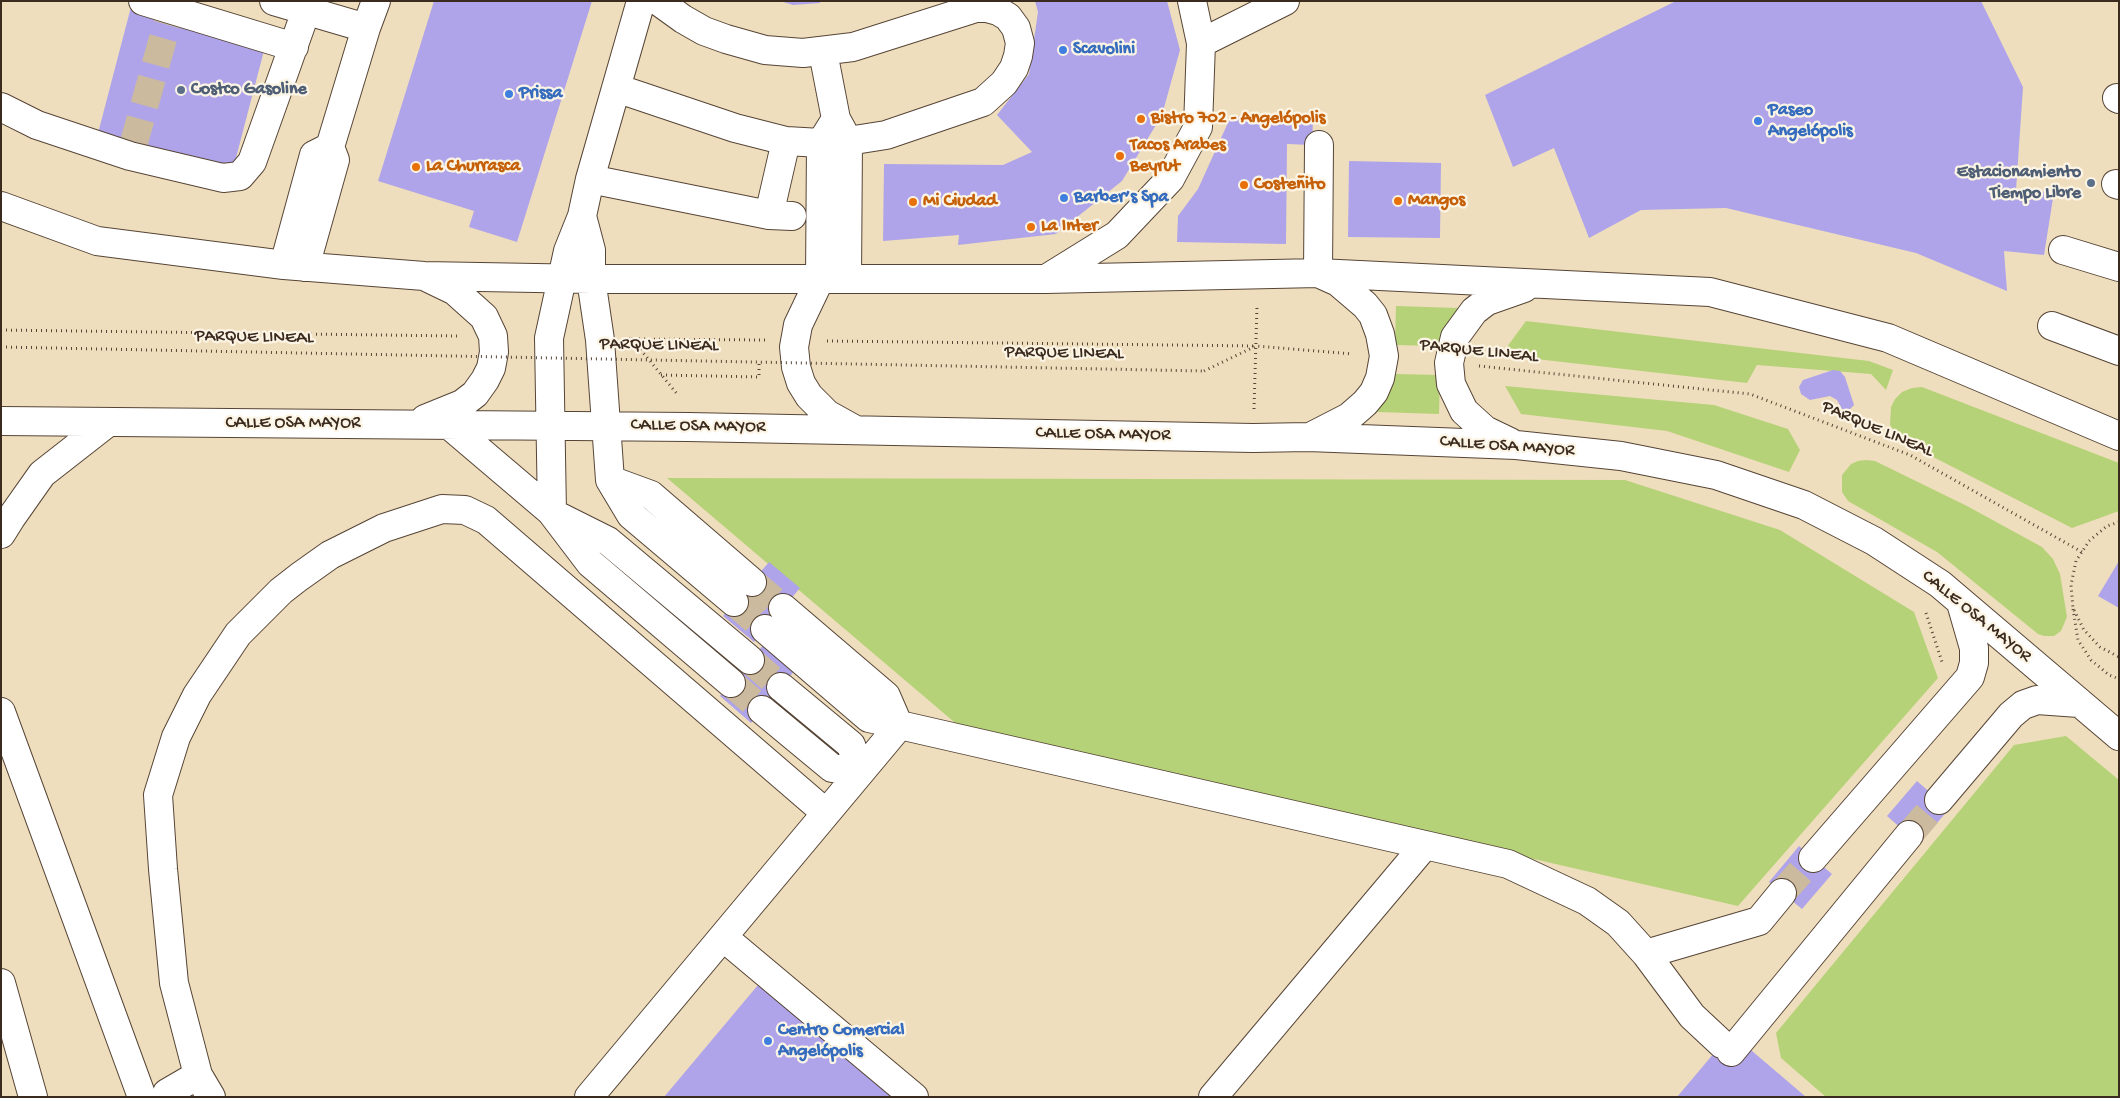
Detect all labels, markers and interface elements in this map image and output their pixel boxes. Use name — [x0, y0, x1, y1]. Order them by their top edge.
place label: Scavolini — [1073, 39, 1135, 61]
marker: Scavolini — [1057, 44, 1069, 56]
place label: Costco Gasoline — [191, 79, 307, 101]
place label: Prissa — [519, 83, 562, 105]
marker: Costco Gasoline — [175, 84, 187, 96]
marker: Prissa — [503, 88, 515, 100]
place label: Paseo Angelópolis — [1768, 100, 1853, 142]
place label: Bistro 702 - Angelópolis — [1151, 108, 1325, 130]
marker: Bistro 702 - Angelópolis — [1135, 113, 1147, 125]
marker: Paseo Angelópolis — [1752, 115, 1764, 127]
place label: Tacos Arabes Beyrut — [1130, 135, 1226, 178]
marker: Tacos Arabes Beyrut — [1114, 150, 1126, 162]
place label: La Churrasca — [426, 156, 520, 178]
marker: La Churrasca — [410, 161, 422, 173]
place label: Estacionamiento Tiempo Libre — [1957, 162, 2081, 204]
place label: Costeñito — [1254, 174, 1326, 196]
marker: Estacionamiento Tiempo Libre — [2085, 177, 2097, 189]
marker: Costeñito — [1238, 179, 1250, 191]
place label: Barber’s Spa — [1074, 187, 1168, 209]
place label: Mangos — [1408, 190, 1465, 212]
place label: Mi Ciudad — [923, 191, 997, 213]
marker: Barber’s Spa — [1058, 192, 1070, 204]
marker: Mangos — [1392, 195, 1404, 207]
marker: Mi Ciudad — [907, 196, 919, 208]
place label: La Inter — [1041, 216, 1098, 238]
marker: La Inter — [1025, 221, 1037, 233]
street label: PARQUE LINEAL — [194, 326, 314, 350]
street label: PARQUE LINEAL — [599, 334, 719, 358]
street label: PARQUE LINEAL — [1419, 335, 1539, 369]
street label: PARQUE LINEAL — [1004, 342, 1124, 366]
street label: PARQUE LINEAL — [1818, 397, 1936, 463]
street label: CALLE OSA MAYOR — [226, 413, 360, 435]
street label: CALLE OSA MAYOR — [630, 415, 766, 439]
street label: CALLE OSA MAYOR — [1035, 423, 1171, 447]
street label: CALLE OSA MAYOR — [1439, 432, 1575, 462]
street label: CALLE OSA MAYOR — [1917, 566, 2035, 668]
place label: Centro Comercial Angelópolis — [778, 1020, 904, 1062]
marker: Centro Comercial Angelópolis — [762, 1035, 774, 1047]

